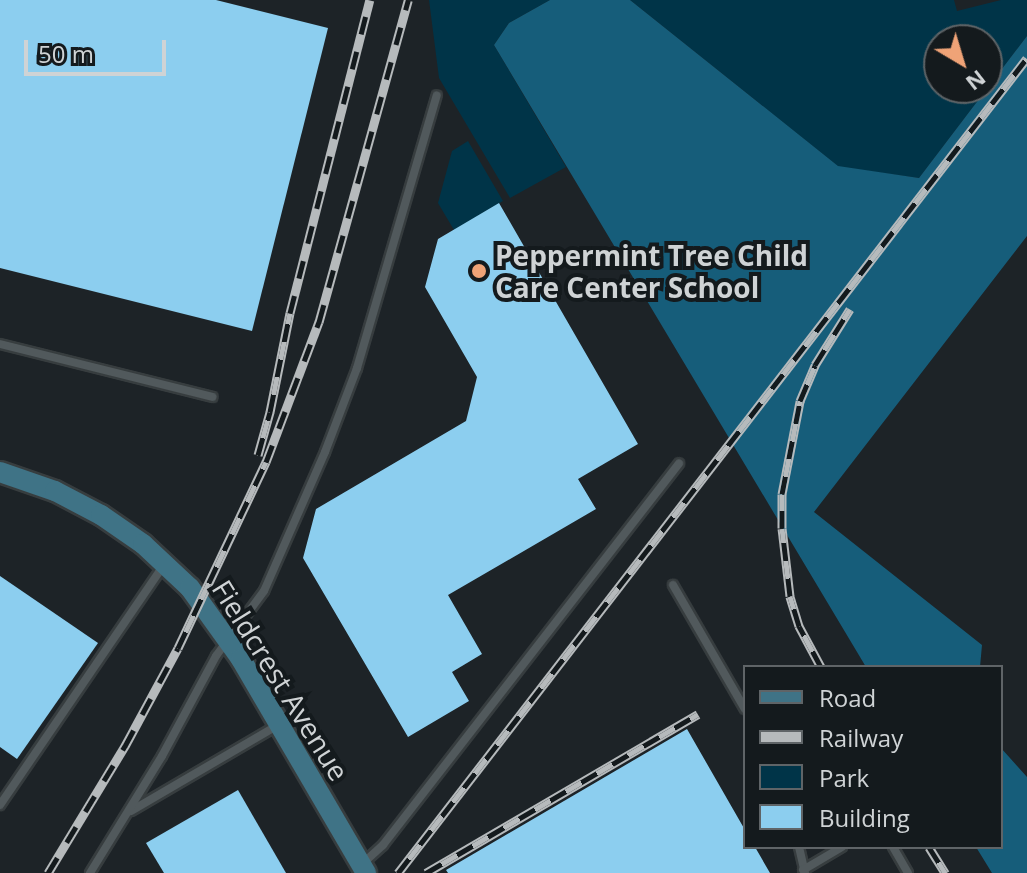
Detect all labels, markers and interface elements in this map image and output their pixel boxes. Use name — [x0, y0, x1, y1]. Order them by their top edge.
scale bar — [28, 24, 170, 74]
north arrow — [923, 24, 1003, 104]
text: 50 m — [38, 37, 94, 70]
text: N — [960, 64, 993, 99]
place label: Peppermint Tree Child Care Center School — [495, 238, 808, 304]
marker: Peppermint Tree Child Care Center School — [470, 262, 488, 280]
street label: Fieldcrest Avenue — [206, 574, 356, 786]
legend — [743, 665, 1003, 849]
text: Road — [819, 681, 876, 714]
text: Railway — [819, 721, 903, 754]
text: Park — [819, 761, 869, 794]
text: Building — [819, 801, 910, 834]

